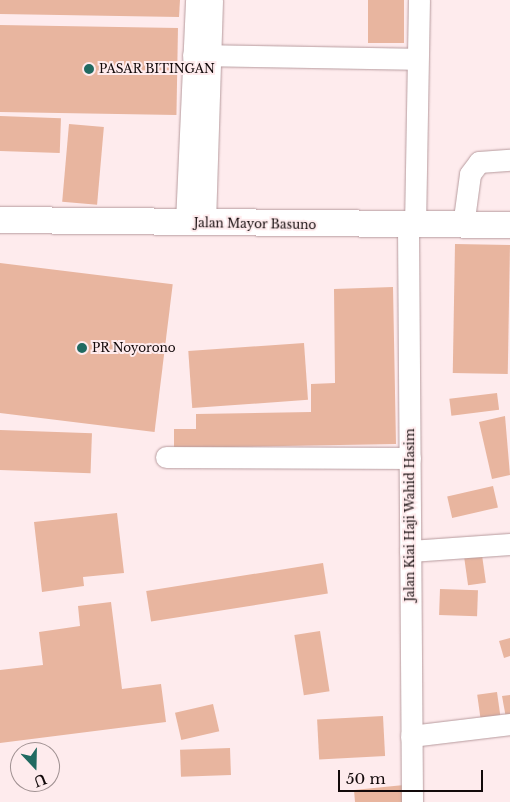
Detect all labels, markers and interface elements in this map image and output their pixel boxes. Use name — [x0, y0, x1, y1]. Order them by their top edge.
place label: PASAR BITINGAN — [99, 62, 215, 76]
marker: PASAR BITINGAN — [83, 63, 95, 75]
street label: Jalan Mayor Basuno — [194, 216, 316, 232]
place label: PR Noyorono — [92, 341, 176, 355]
marker: PR Noyorono — [76, 342, 88, 354]
street label: Jalan Kiai Haji Wahid Hasim — [403, 428, 417, 602]
north arrow — [10, 742, 60, 792]
scale bar — [340, 760, 485, 792]
text: U — [31, 769, 49, 791]
text: 50 m — [346, 769, 386, 788]

